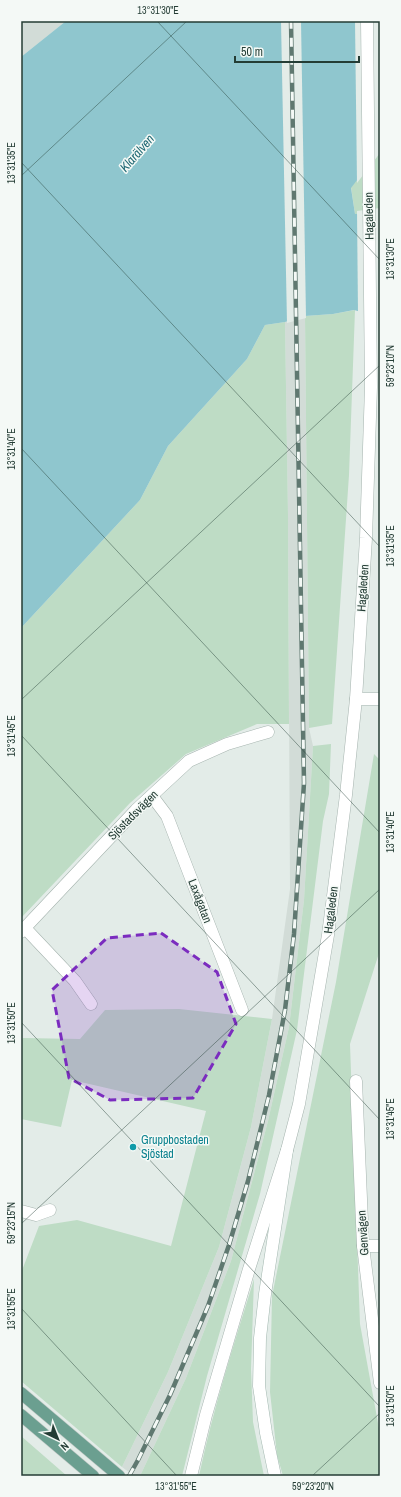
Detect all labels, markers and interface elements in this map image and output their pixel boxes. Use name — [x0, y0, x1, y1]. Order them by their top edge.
text: 13°31'30"E — [137, 4, 179, 17]
scale bar — [235, 38, 359, 64]
text: 50 m — [241, 44, 263, 60]
water label: Klarälven — [116, 131, 158, 175]
text: 13°31'35"E — [5, 142, 18, 184]
street label: Hagaleden — [361, 192, 377, 240]
text: 13°31'30"E — [384, 238, 397, 280]
text: 59°23'10"N — [384, 345, 397, 387]
text: 13°31'40"E — [5, 428, 18, 470]
text: 13°31'35"E — [384, 525, 397, 567]
street label: Hagaleden — [353, 564, 373, 612]
text: 13°31'45"E — [5, 715, 18, 757]
street label: Sjöstadsvägen — [105, 787, 161, 843]
text: 13°31'40"E — [384, 811, 397, 853]
street label: Laxågatan — [184, 877, 216, 925]
street label: Hagaleden — [320, 885, 342, 935]
text: 13°31'50"E — [5, 1002, 18, 1044]
text: 13°31'45"E — [384, 1098, 397, 1140]
place label: Gruppbostaden Sjöstad — [141, 1132, 209, 1162]
marker: Gruppbostaden Sjöstad — [128, 1142, 138, 1152]
text: 59°23'15"N — [5, 1202, 18, 1244]
street label: Genvägen — [353, 1210, 373, 1256]
text: 13°31'55"E — [5, 1288, 18, 1330]
text: 13°31'50"E — [384, 1385, 397, 1427]
north arrow — [38, 1419, 78, 1459]
text: N — [58, 1439, 72, 1454]
text: 13°31'55"E — [155, 1480, 197, 1493]
text: 59°23'20"N — [292, 1480, 334, 1493]

